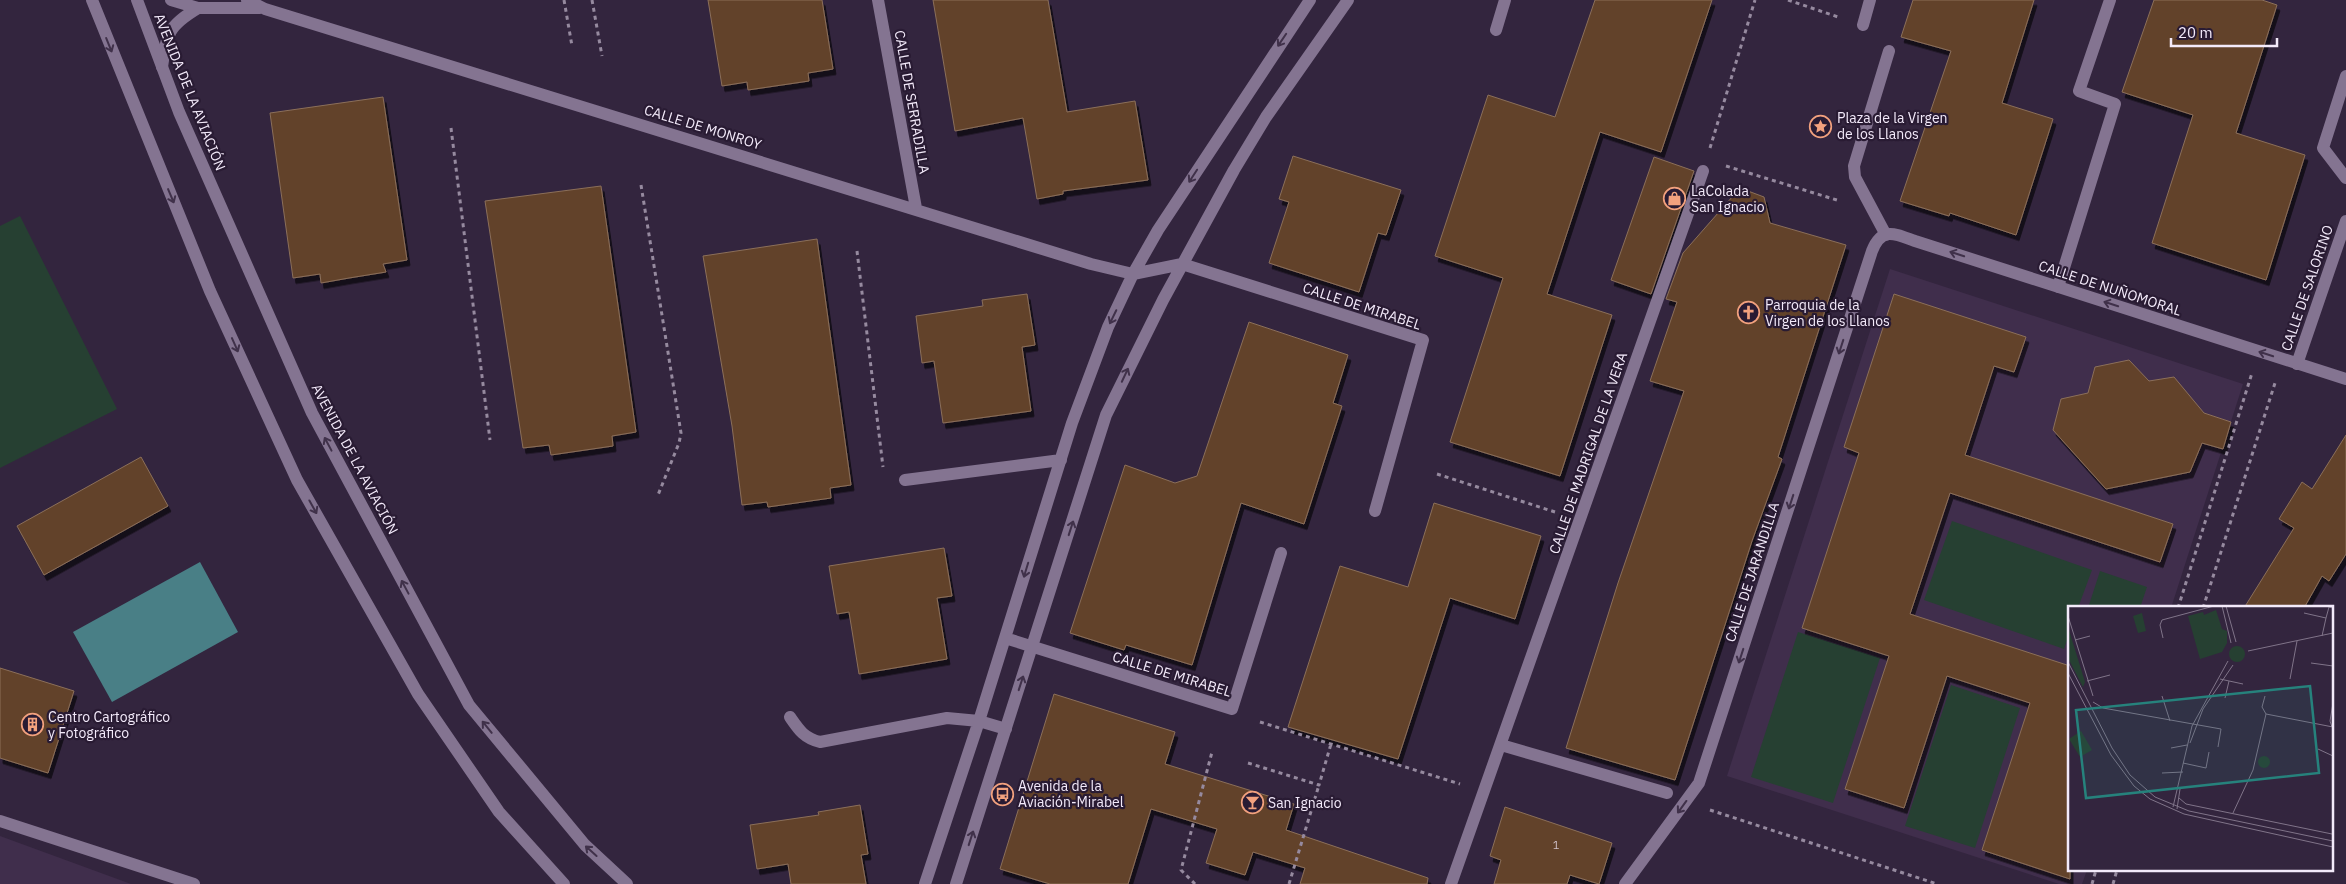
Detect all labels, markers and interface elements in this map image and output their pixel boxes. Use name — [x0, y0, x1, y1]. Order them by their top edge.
street label: AVENIDA DE LA AVIACIÓN — [150, 10, 231, 173]
scale bar — [2171, 15, 2277, 47]
text: 20 m — [2178, 23, 2213, 42]
street label: CALLE DE SERRADILLA — [891, 29, 933, 175]
one-way arrow — [1277, 33, 1288, 47]
one-way arrow — [105, 37, 115, 52]
street label: CALLE DE MONROY — [642, 101, 765, 154]
place label: Plaza de la Virgen de los Llanos — [1837, 109, 1948, 143]
place icon: Plaza de la Virgen de los Llanos — [1809, 114, 1833, 138]
one-way arrow — [1188, 168, 1198, 182]
place label: LaColada San Ignacio — [1691, 182, 1765, 216]
shop icon: LaColada San Ignacio — [1663, 187, 1687, 211]
one-way arrow — [166, 188, 176, 203]
street label: CALLE DE SALORINO — [2277, 223, 2337, 353]
one-way arrow — [1949, 249, 1965, 258]
street label: CALLE DE NUÑOMORAL — [2036, 256, 2184, 320]
street label: CALLE DE MIRABEL — [1301, 278, 1423, 334]
place label: Parroquia de la Virgen de los Llanos — [1765, 296, 1890, 330]
one-way arrow — [2104, 299, 2120, 308]
church icon: Parroquia de la Virgen de los Llanos — [1737, 301, 1761, 325]
one-way arrow — [1108, 309, 1117, 324]
one-way arrow — [230, 337, 240, 352]
one-way arrow — [1836, 339, 1845, 354]
one-way arrow — [2258, 348, 2274, 358]
street label: CALLE DE MADRIGAL DE LA VERA — [1545, 350, 1631, 556]
one-way arrow — [1120, 368, 1130, 383]
street label: AVENIDA DE LA AVIACIÓN — [308, 380, 403, 537]
one-way arrow — [323, 436, 333, 451]
one-way arrow — [1785, 493, 1795, 509]
one-way arrow — [308, 500, 318, 515]
street label: CALLE DE JARANDILLA — [1721, 500, 1783, 644]
one-way arrow — [1066, 521, 1076, 537]
one-way arrow — [1021, 561, 1031, 577]
one-way arrow — [400, 580, 410, 594]
inset map — [2068, 606, 2334, 872]
street label: CALLE DE MIRABEL — [1110, 647, 1234, 701]
one-way arrow — [1735, 648, 1745, 664]
one-way arrow — [1017, 676, 1026, 691]
place label: Centro Cartográfico y Fotográfico — [48, 708, 170, 742]
building icon: Centro Cartográfico y Fotográfico — [20, 713, 44, 737]
one-way arrow — [482, 720, 493, 733]
place label: Avenida de la Aviación-Mirabel — [1018, 777, 1124, 811]
bus stop icon: Avenida de la Aviación-Mirabel — [990, 782, 1014, 806]
bar icon: San Ignacio — [1240, 791, 1264, 815]
place label: San Ignacio — [1268, 794, 1342, 812]
one-way arrow — [1677, 799, 1687, 813]
one-way arrow — [967, 830, 977, 846]
house number: 1 — [1553, 838, 1560, 852]
one-way arrow — [585, 845, 598, 857]

